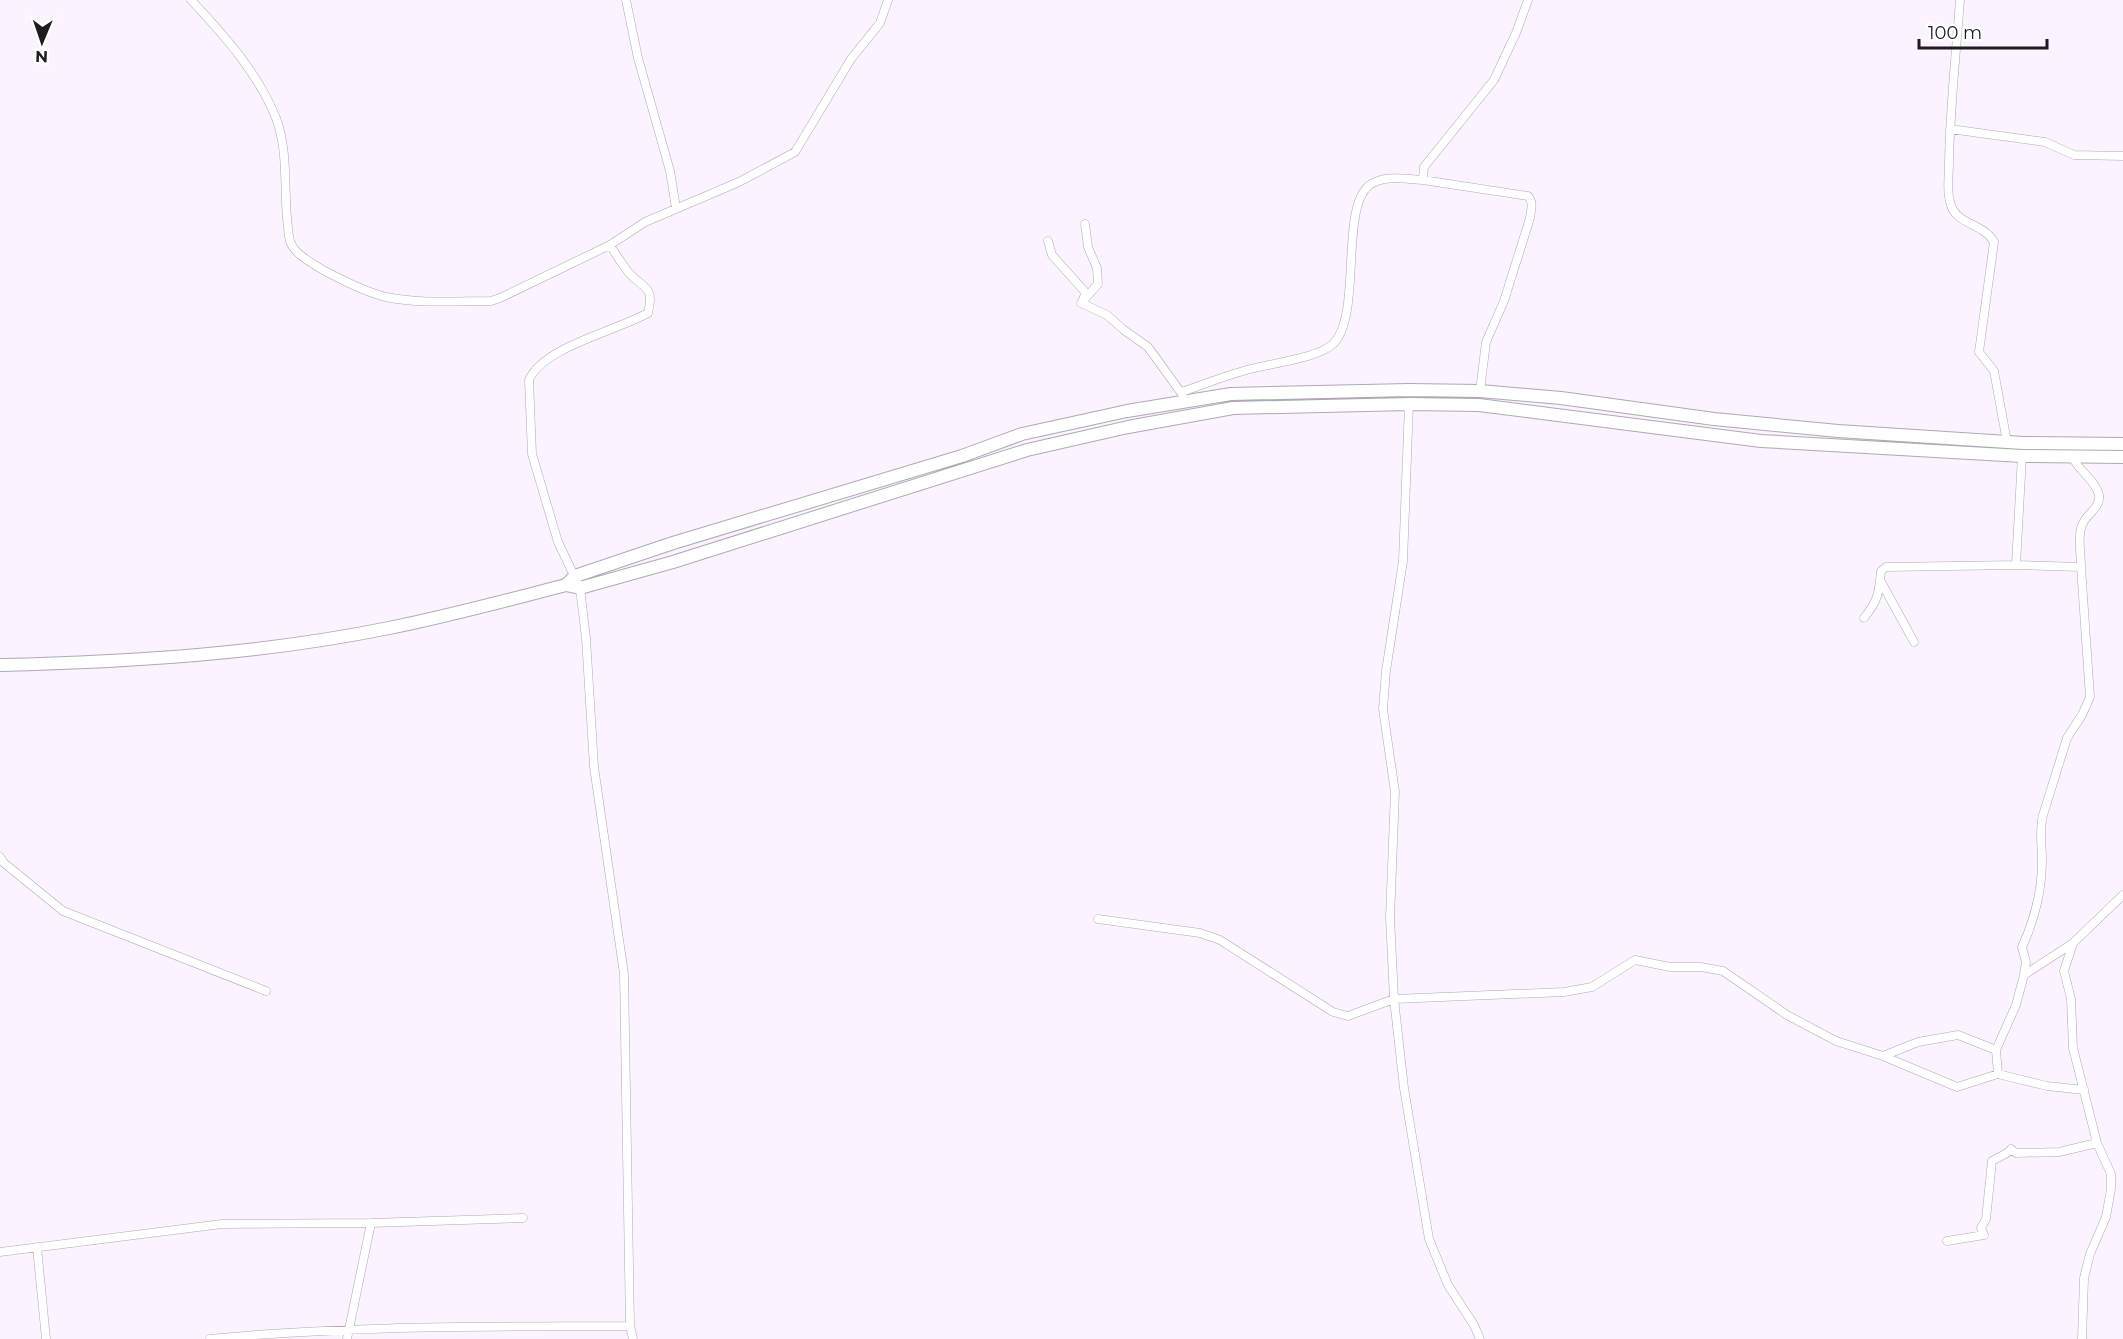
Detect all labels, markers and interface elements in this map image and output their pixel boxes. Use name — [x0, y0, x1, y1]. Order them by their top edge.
north arrow — [12, 12, 72, 72]
scale bar — [1919, 12, 2046, 50]
text: 100 m — [1928, 22, 1982, 44]
text: N — [35, 47, 48, 66]

